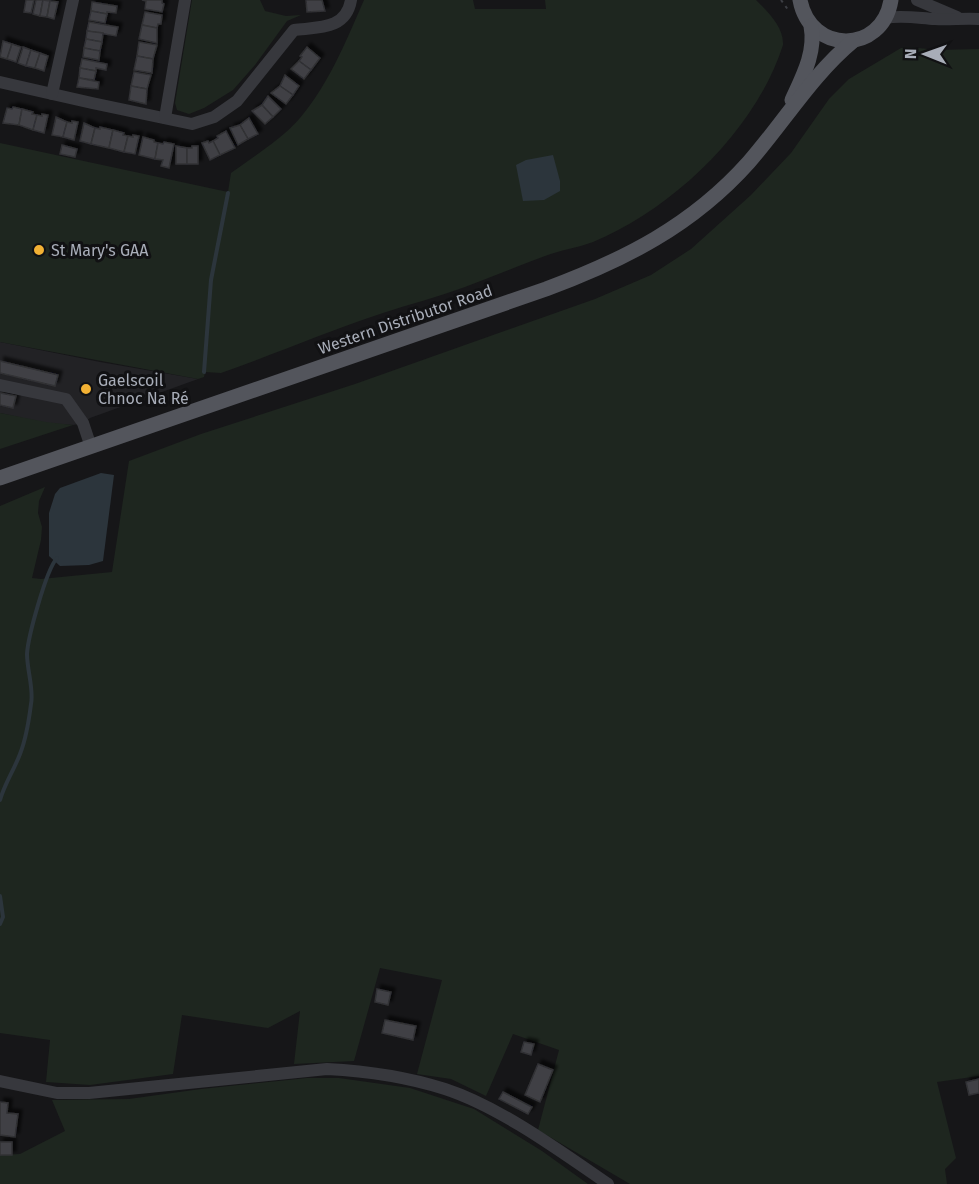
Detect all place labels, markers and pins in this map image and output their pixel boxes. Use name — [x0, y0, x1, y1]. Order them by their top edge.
place label: St Mary's GAA — [51, 241, 149, 260]
marker: St Mary's GAA — [32, 243, 46, 257]
place label: Gaelscoil Chnoc Na Ré — [98, 371, 189, 408]
marker: Gaelscoil Chnoc Na Ré — [79, 382, 93, 396]

